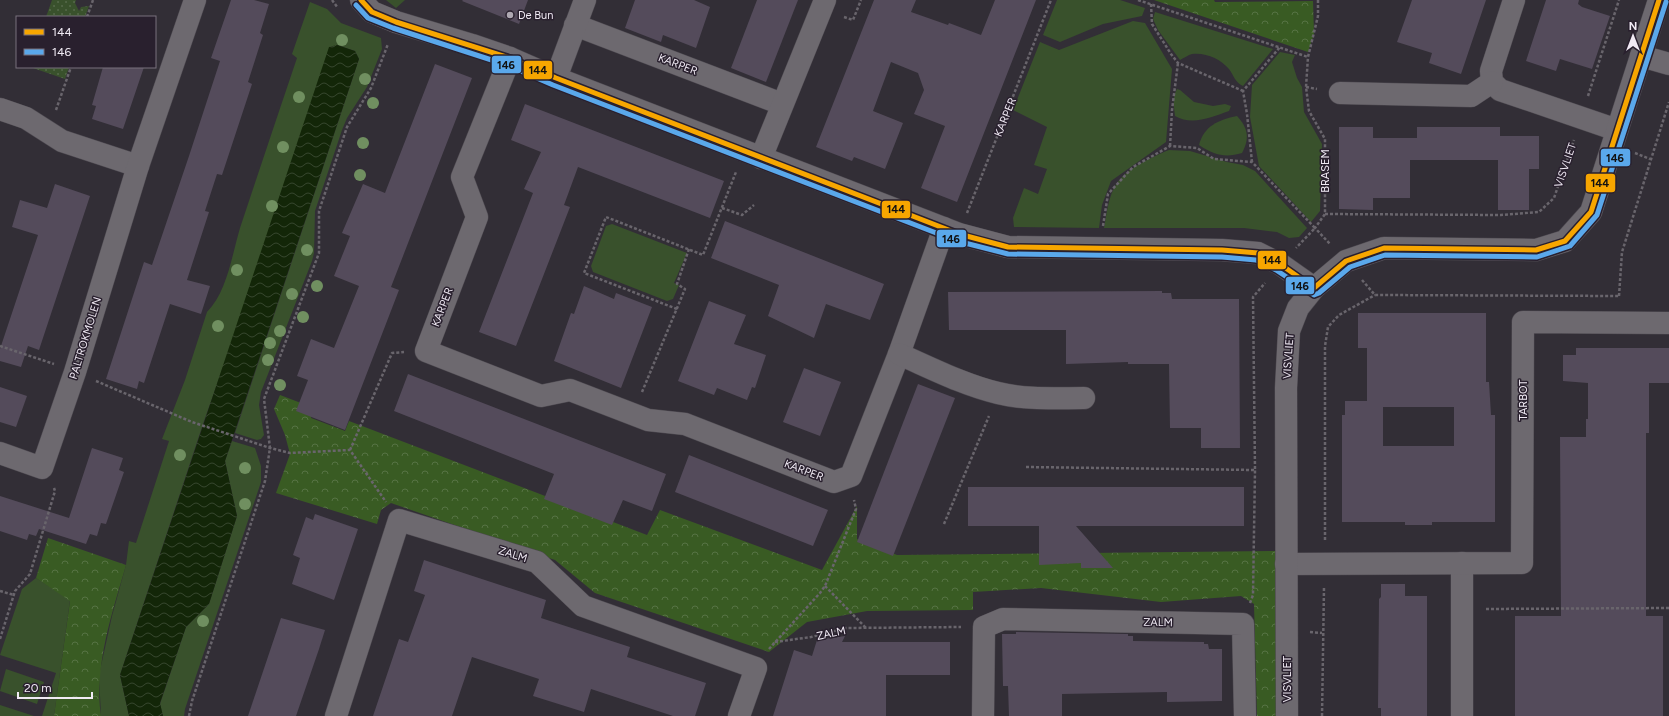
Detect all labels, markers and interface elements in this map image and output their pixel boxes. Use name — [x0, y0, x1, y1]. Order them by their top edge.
place label: De Bun — [518, 9, 553, 22]
marker: De Bun — [505, 10, 515, 20]
legend — [16, 16, 156, 68]
north arrow — [1613, 16, 1653, 56]
text: N — [1629, 20, 1637, 33]
text: 144 — [52, 25, 72, 39]
text: 146 — [52, 45, 71, 59]
street label: KARPER — [656, 51, 699, 78]
line badge: 146 — [491, 55, 522, 74]
text: 146 — [497, 59, 516, 72]
line badge: 144 — [523, 60, 553, 80]
text: 144 — [529, 64, 547, 77]
street label: KARPER — [992, 96, 1019, 139]
street label: VISVLIET — [1552, 141, 1579, 189]
line badge: 146 — [1600, 148, 1631, 167]
street label: BRASEM — [1319, 149, 1332, 193]
text: 146 — [1606, 152, 1625, 165]
line badge: 144 — [1585, 173, 1616, 193]
text: 144 — [1591, 177, 1609, 190]
line badge: 144 — [881, 200, 911, 219]
text: 144 — [887, 203, 905, 216]
line badge: 146 — [936, 229, 967, 248]
text: 146 — [942, 233, 961, 246]
line badge: 144 — [1257, 250, 1287, 270]
text: 144 — [1263, 254, 1281, 267]
line badge: 146 — [1285, 276, 1315, 295]
text: 146 — [1291, 280, 1310, 293]
street label: KARPER — [429, 286, 456, 329]
street label: PALTROKMOLEN — [67, 295, 104, 381]
street label: VISVLIET — [1280, 332, 1297, 380]
street label: TARBOT — [1517, 380, 1530, 420]
street label: KARPER — [782, 457, 825, 484]
street label: ZALM — [497, 544, 529, 565]
street label: ZALM — [1143, 616, 1173, 629]
street label: ZALM — [815, 624, 847, 643]
street label: VISVLIET — [1281, 656, 1294, 702]
scale bar — [18, 674, 92, 700]
text: 20 m — [24, 681, 52, 695]

